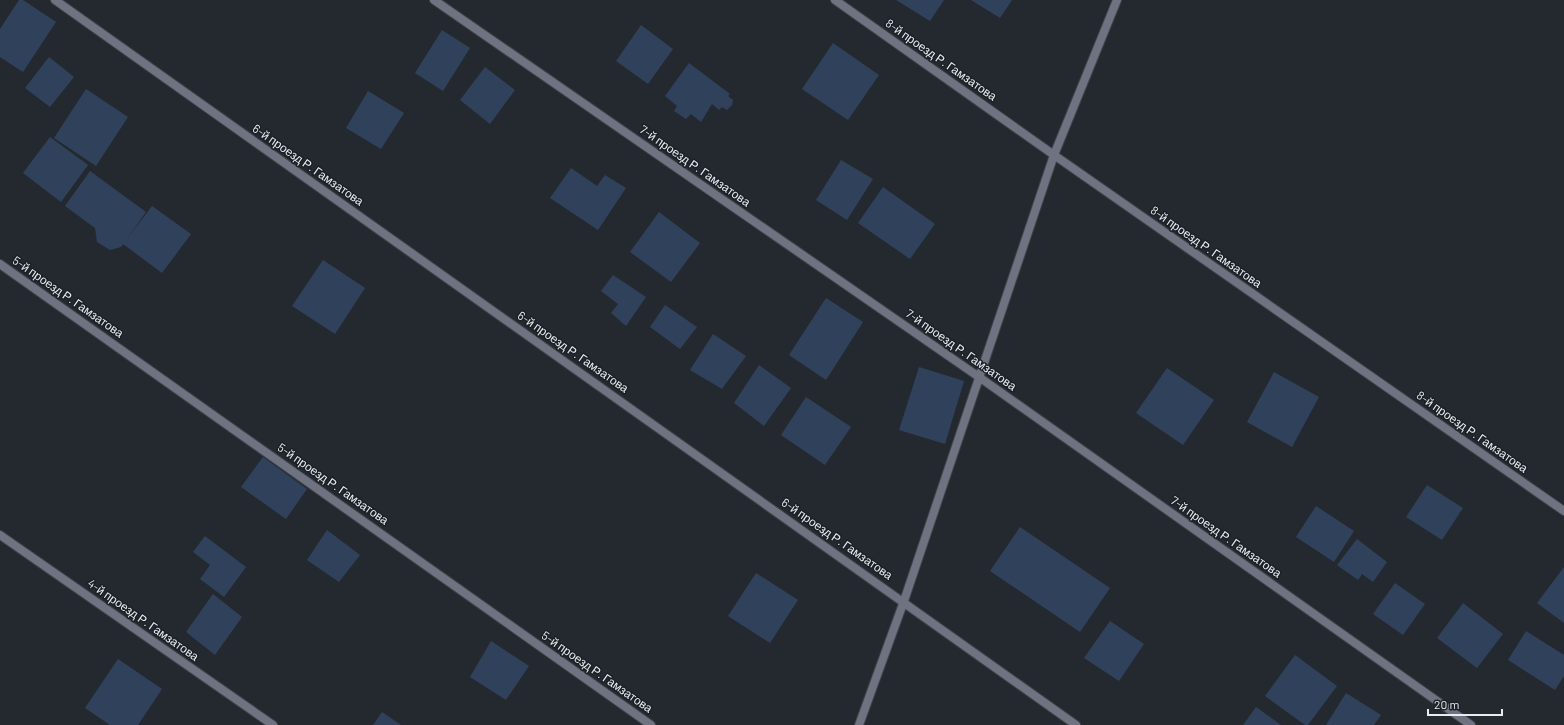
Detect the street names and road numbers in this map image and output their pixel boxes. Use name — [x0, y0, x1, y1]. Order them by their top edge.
street label: 8-й проезд Р. Гамзатова — [883, 16, 1000, 104]
street label: 6-й проезд Р. Гамзатова — [250, 121, 367, 209]
street label: 7-й проезд Р. Гамзатова — [637, 122, 754, 210]
street label: 8-й проезд Р. Гамзатова — [1148, 203, 1265, 291]
street label: 5-й проезд Р. Гамзатова — [10, 253, 127, 341]
street label: 7-й проезд Р. Гамзатова — [903, 306, 1020, 394]
street label: 6-й проезд Р. Гамзатова — [515, 308, 632, 396]
street label: 8-й проезд Р. Гамзатова — [1414, 388, 1531, 476]
street label: 5-й проезд Р. Гамзатова — [275, 440, 392, 528]
street label: 7-й проезд Р. Гамзатова — [1168, 493, 1285, 581]
street label: 6-й проезд Р. Гамзатова — [779, 495, 896, 583]
street label: 4-й проезд Р. Гамзатова — [85, 575, 202, 664]
street label: 5-й проезд Р. Гамзатова — [539, 628, 656, 716]

